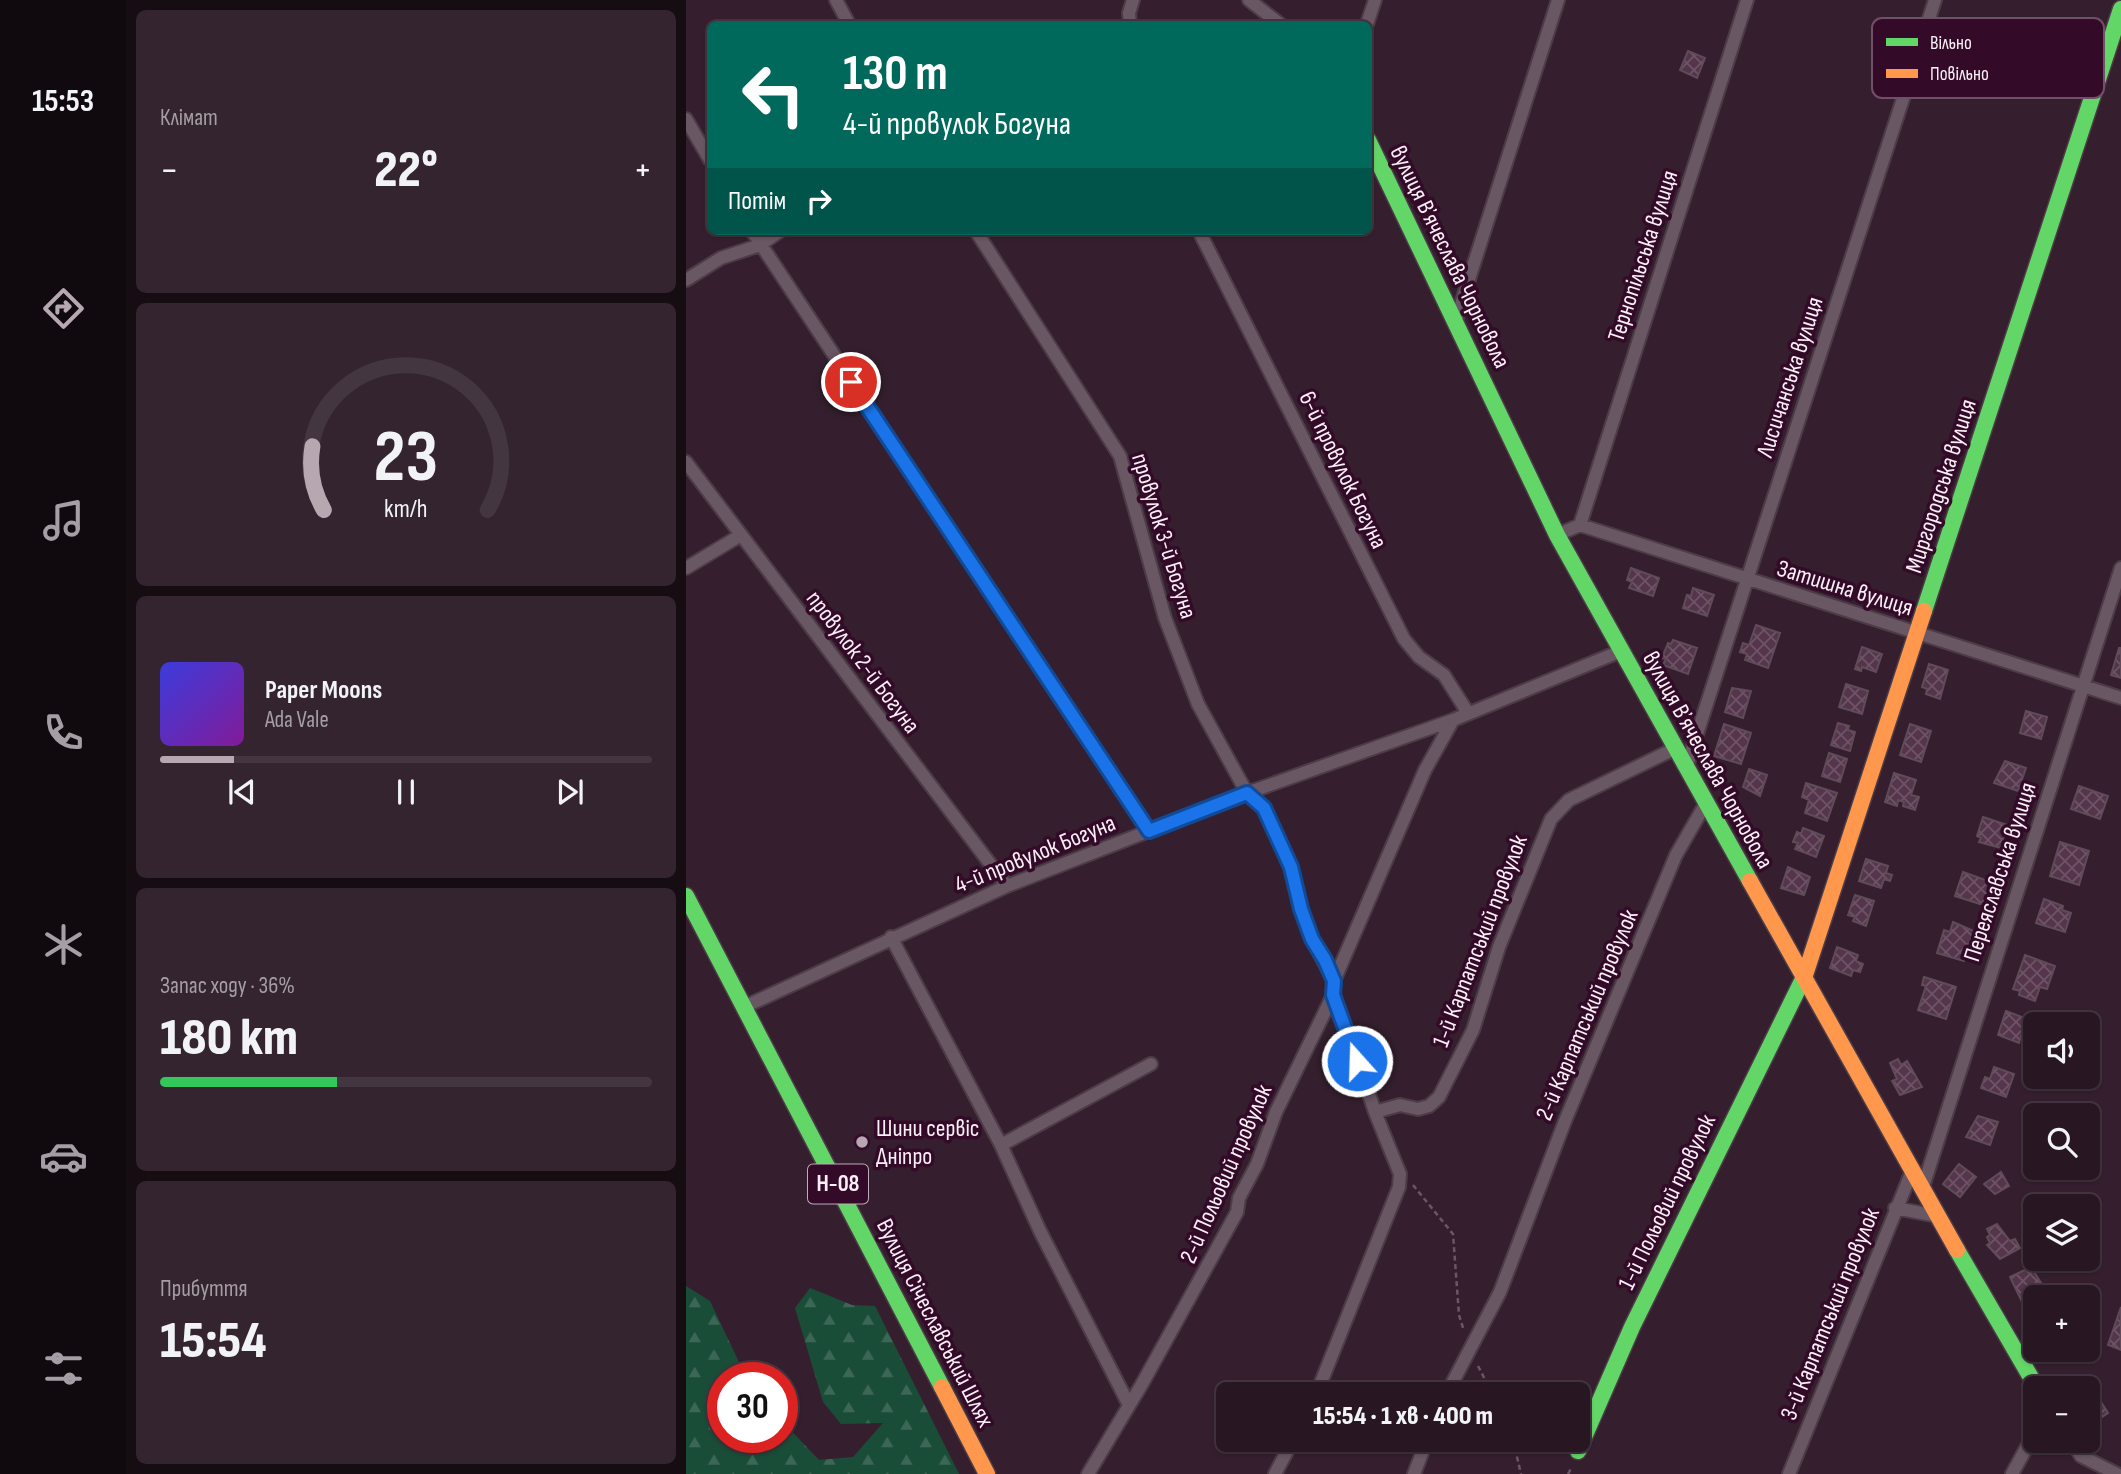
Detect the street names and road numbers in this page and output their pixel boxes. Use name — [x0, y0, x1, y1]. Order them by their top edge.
street label: вулиця Вʼячеслава Чорновола — [1384, 141, 1516, 373]
street label: Тернопільська вулиця — [1602, 167, 1684, 345]
street label: Лисичанська вулиця — [1750, 293, 1830, 462]
street label: 6-й провулок Богуна — [1292, 387, 1394, 553]
street label: Миргородська вулиця — [1899, 395, 1983, 577]
street label: провулок 3-й Богуна — [1125, 450, 1203, 622]
street label: Затишна вулиця — [1774, 554, 1916, 622]
street label: провулок 2-й Богуна — [800, 585, 926, 739]
street label: вулиця Вʼячеслава Чорновола — [1636, 646, 1780, 874]
street label: Переяславська вулиця — [1957, 779, 2043, 965]
street label: 4-й провулок Богуна — [950, 809, 1120, 899]
street label: 1-й Карпатський провулок — [1426, 830, 1534, 1051]
street label: 2-й Карпатський провулок — [1529, 904, 1645, 1125]
street label: 2-й Польовий провулок — [1174, 1079, 1279, 1268]
street label: 1-й Польовий провулок — [1612, 1109, 1722, 1294]
road number: Н-08 — [808, 1164, 868, 1204]
street label: 3-й Карпатський провулок — [1774, 1203, 1886, 1424]
street label: Вулиця Січеславський Шлях — [870, 1214, 1000, 1432]

